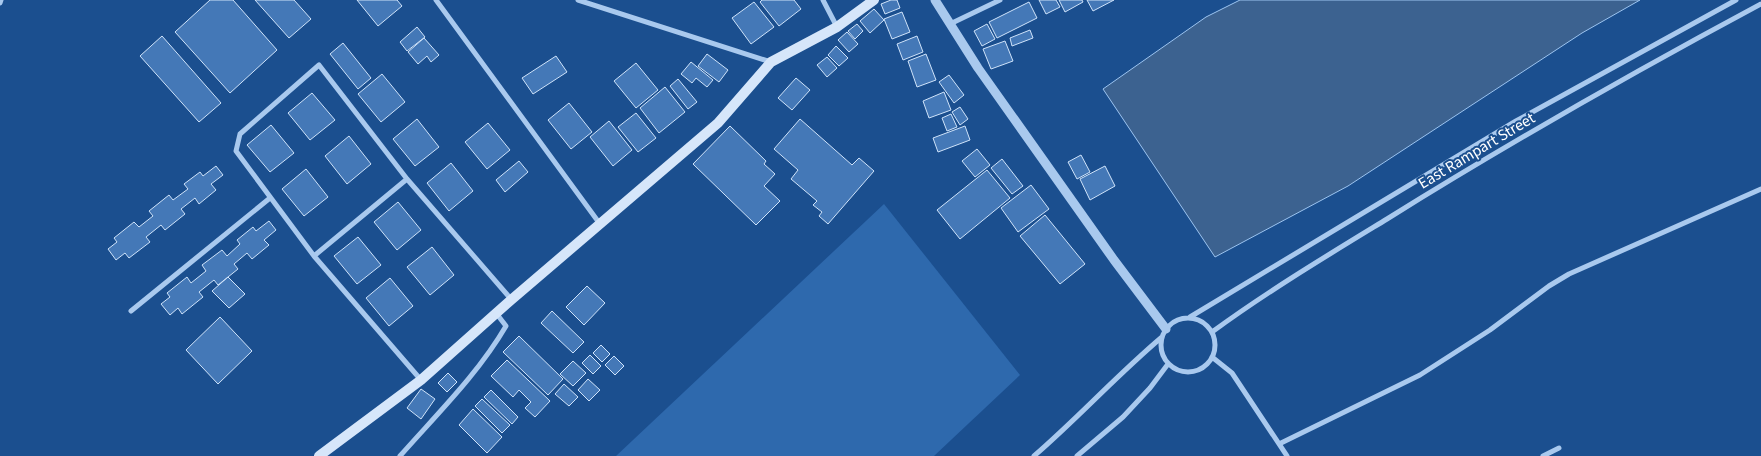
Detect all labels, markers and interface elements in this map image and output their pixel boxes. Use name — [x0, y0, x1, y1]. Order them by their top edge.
street label: East Rampart Street — [1414, 107, 1540, 194]

